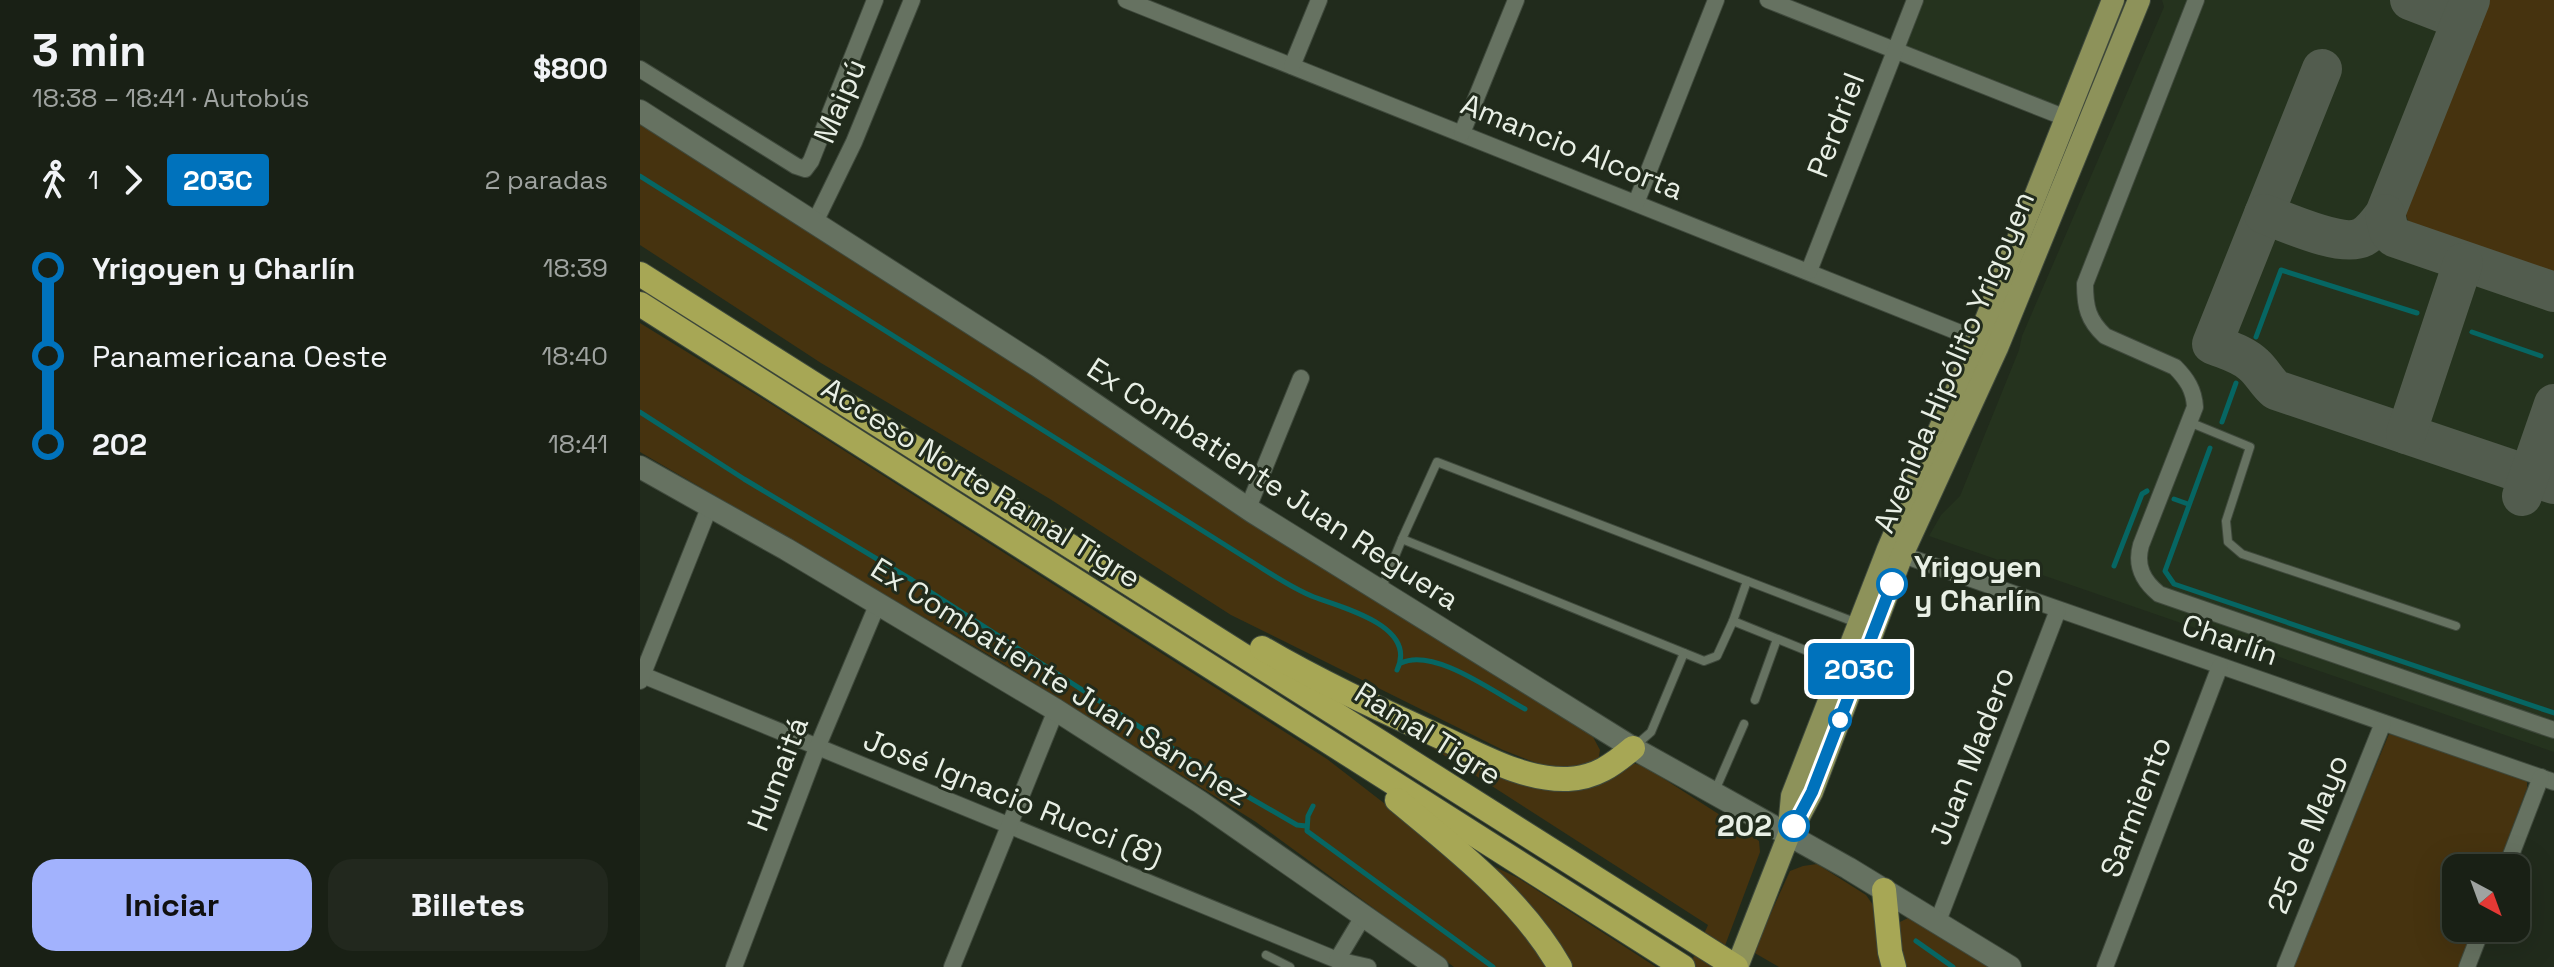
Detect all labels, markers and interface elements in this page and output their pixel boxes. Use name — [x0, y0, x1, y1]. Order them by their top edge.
text: 3 min — [32, 23, 146, 79]
text: $800 — [533, 49, 608, 88]
street label: Maipú — [804, 53, 875, 149]
street label: Perdriel — [1798, 67, 1873, 183]
text: 18:38 – 18:41 · Autobús — [32, 81, 309, 115]
street label: Amancio Alcorta — [1455, 84, 1689, 209]
icon: walk — [32, 158, 76, 202]
icon: forward — [111, 158, 155, 202]
text: 203C — [183, 162, 253, 198]
text: 1 — [88, 163, 99, 197]
text: 2 paradas — [485, 163, 608, 197]
street label: Avenida Hipólito Yrigoyen — [1864, 185, 2043, 539]
text: Yrigoyen y Charlín — [92, 249, 355, 288]
text: 18:39 — [543, 251, 608, 285]
text: Panamericana Oeste — [92, 337, 388, 376]
text: 18:40 — [541, 339, 608, 373]
street label: Ex Combatiente Juan Reguera — [1080, 348, 1467, 619]
street label: Acceso Norte Ramal Tigre — [814, 368, 1148, 597]
text: 202 — [92, 425, 147, 464]
text: 18:41 — [548, 427, 608, 461]
place label: Yrigoyen y Charlín — [1914, 547, 2042, 620]
street label: Ex Combatiente Juan Sánchez — [864, 549, 1257, 814]
marker: Yrigoyen y Charlín — [1877, 569, 1907, 599]
street label: Charlín — [2177, 605, 2283, 674]
line badge: 203C — [1803, 643, 1915, 695]
text: 203C — [1824, 651, 1894, 687]
street label: Juan Madero — [1920, 661, 2023, 851]
street label: Ramal Tigre — [1348, 673, 1509, 794]
unlabelled marker — [1829, 709, 1851, 731]
street label: Humaitá — [738, 711, 817, 837]
street label: José Ignacio Rucci (8) — [858, 720, 1168, 875]
street label: Sarmiento — [2091, 731, 2180, 883]
street label: 25 de Mayo — [2258, 748, 2357, 919]
place label: 202 — [1717, 806, 1772, 845]
marker: 202 — [1779, 811, 1809, 841]
north arrow — [2442, 854, 2530, 942]
map controls — [2442, 854, 2530, 942]
button: Iniciar — [32, 859, 312, 951]
button: Billetes — [328, 859, 608, 951]

